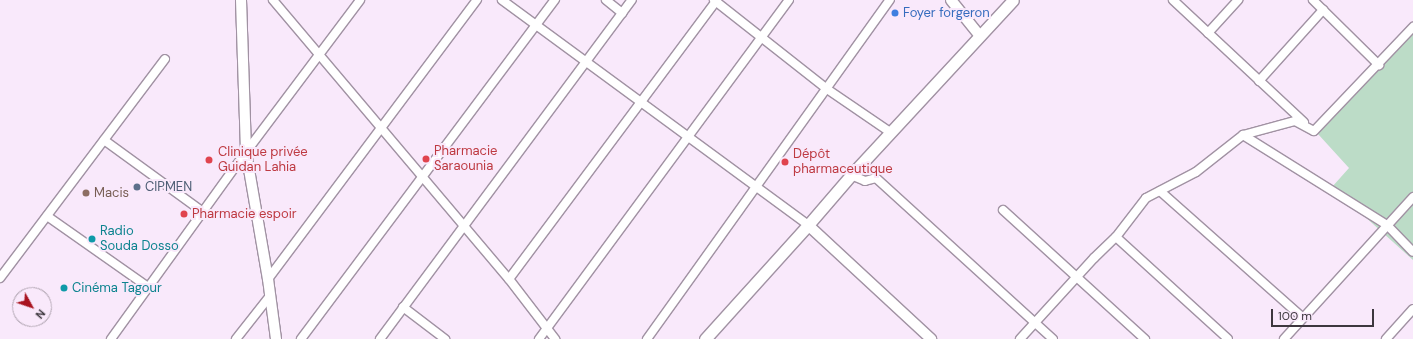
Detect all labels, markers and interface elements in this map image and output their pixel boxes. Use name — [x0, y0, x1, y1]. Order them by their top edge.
place label: Foyer forgeron — [903, 5, 990, 21]
marker: Foyer forgeron — [890, 8, 900, 18]
place label: Pharmacie Saraounia — [434, 144, 497, 175]
place label: Clinique privée Guidan Lahia — [218, 145, 308, 176]
place label: Dépôt pharmaceutique — [793, 147, 893, 178]
marker: Clinique privée Guidan Lahia — [203, 154, 215, 166]
marker: Pharmacie Saraounia — [421, 154, 431, 164]
marker: Dépôt pharmaceutique — [780, 157, 790, 167]
place label: CIPMEN — [145, 179, 192, 195]
marker: CIPMEN — [132, 182, 142, 192]
place label: Macis — [94, 185, 129, 201]
marker: Macis — [81, 188, 91, 198]
place label: Pharmacie espoir — [192, 206, 297, 222]
marker: Pharmacie espoir — [179, 209, 189, 219]
place label: Radio Souda Dosso — [100, 224, 179, 255]
marker: Radio Souda Dosso — [87, 234, 97, 244]
place label: Cinéma Tagour — [72, 280, 162, 296]
marker: Cinéma Tagour — [59, 283, 69, 293]
north arrow — [12, 287, 52, 327]
scale bar — [1273, 301, 1376, 327]
text: N — [32, 306, 48, 322]
text: 100 m — [1278, 308, 1312, 324]

